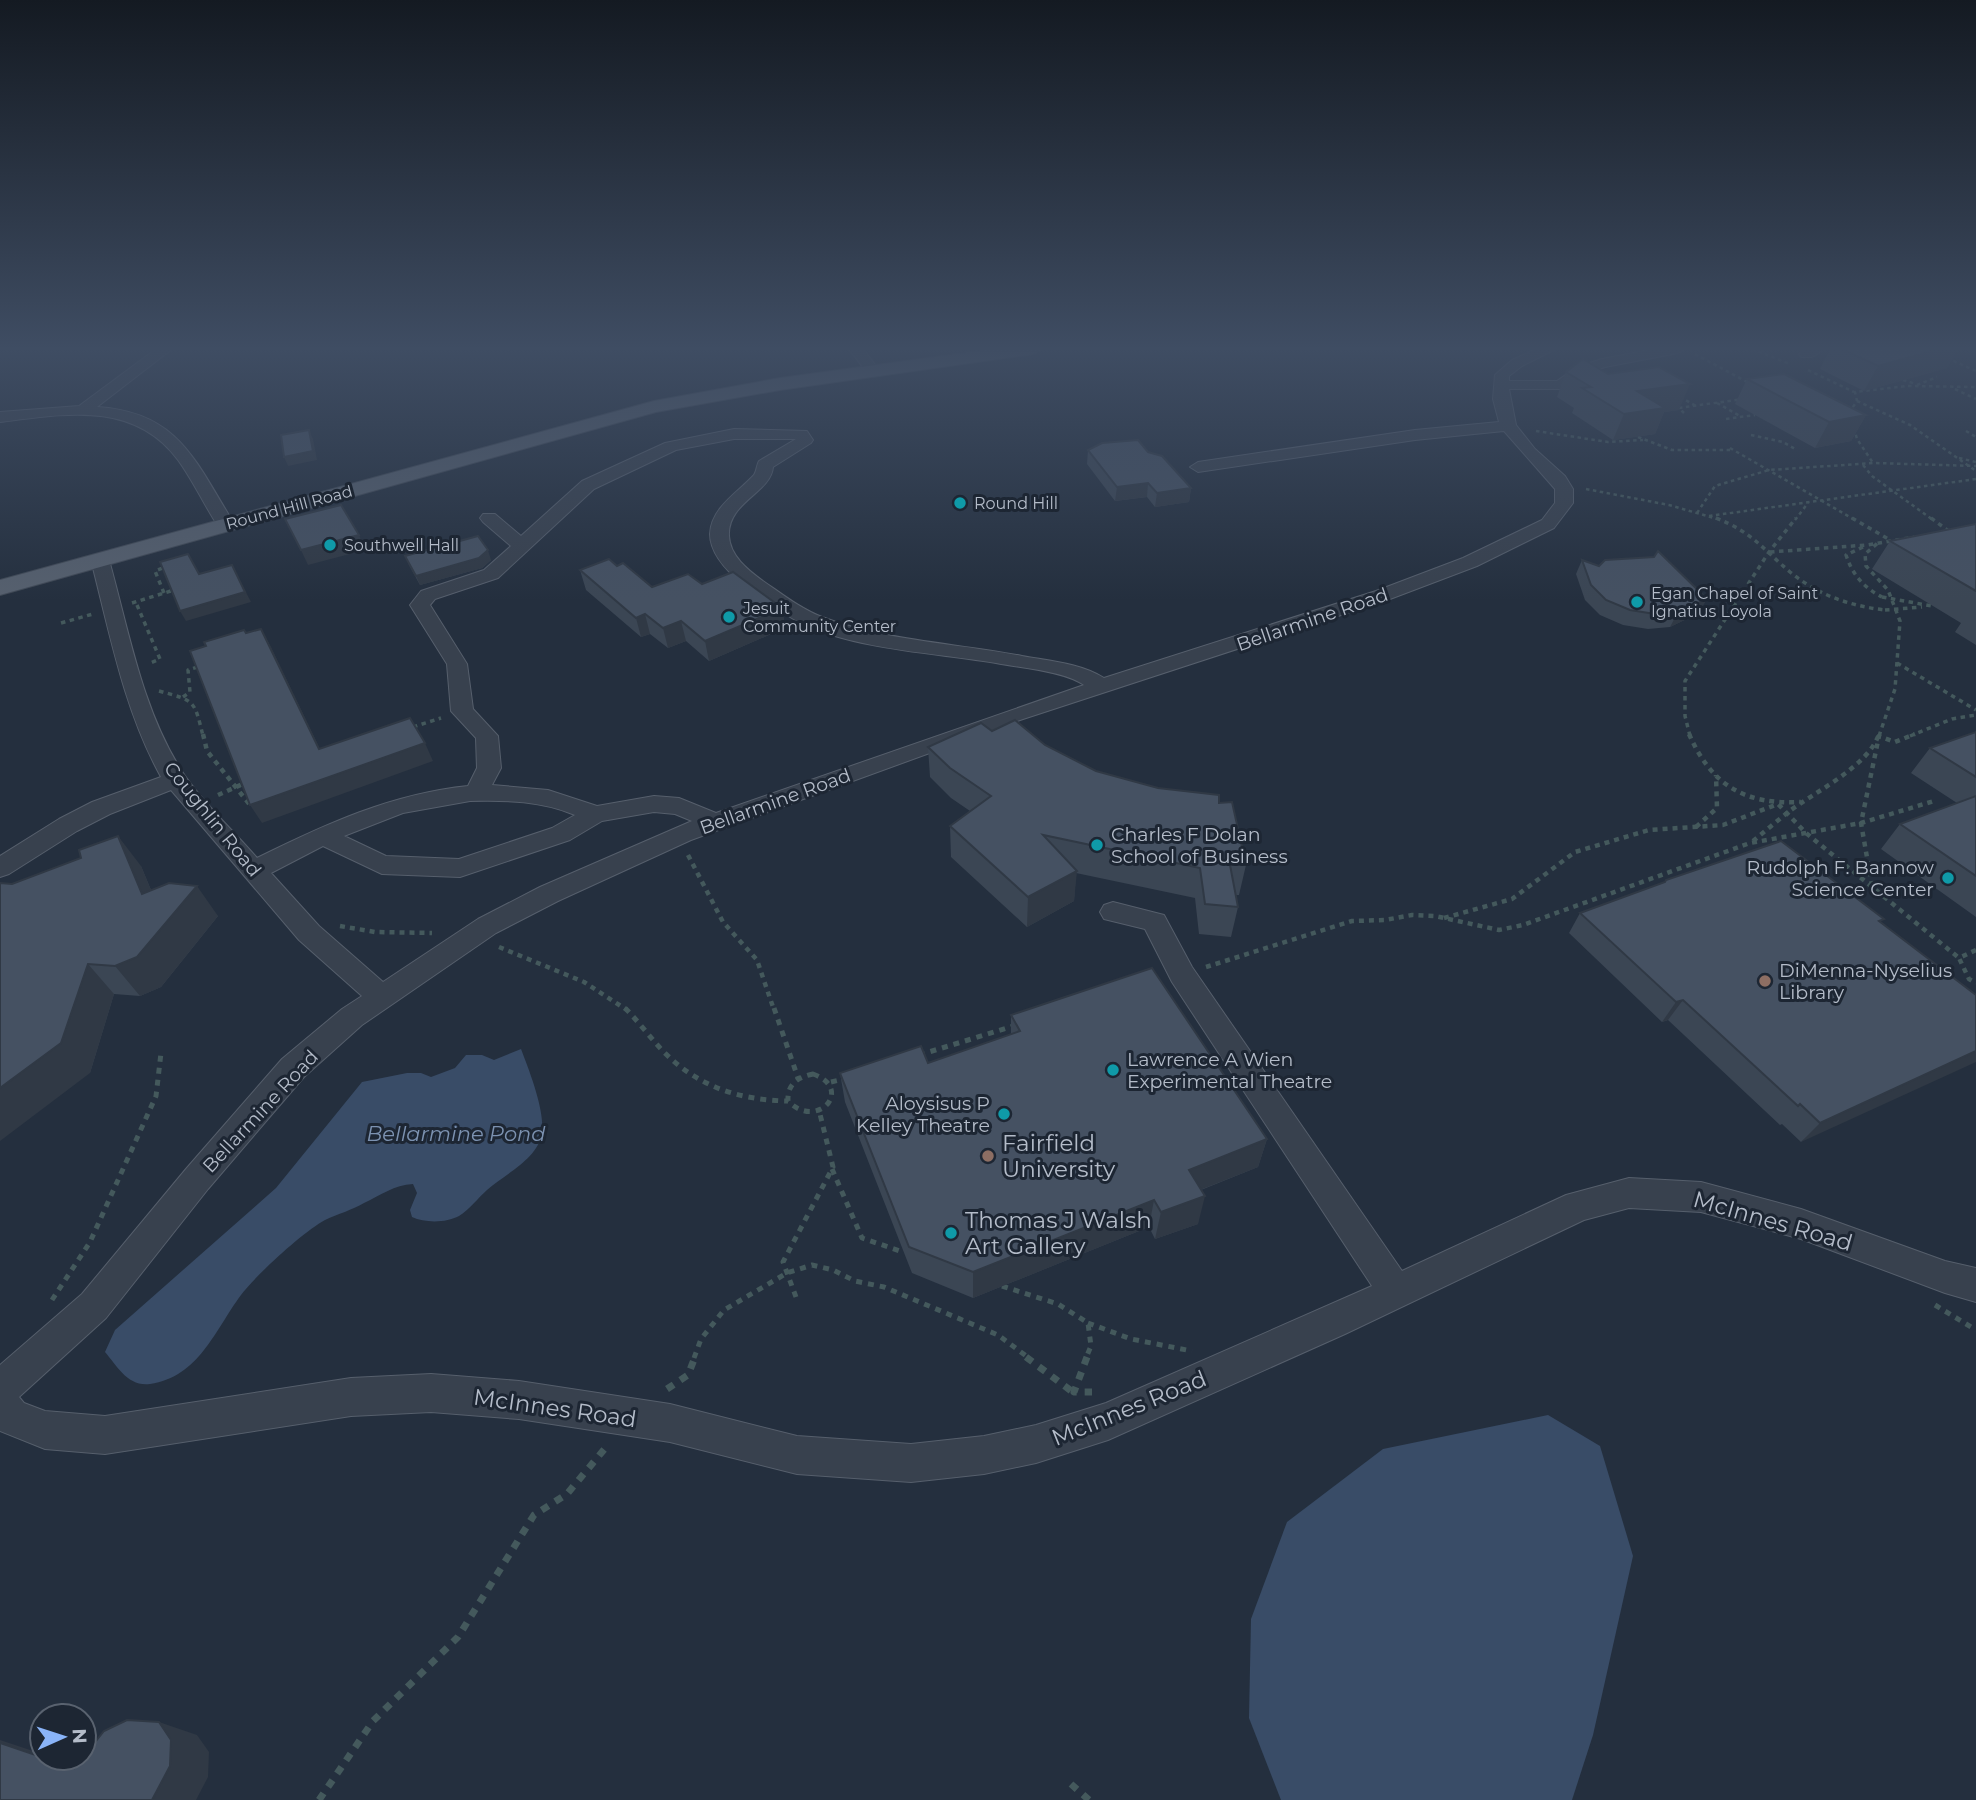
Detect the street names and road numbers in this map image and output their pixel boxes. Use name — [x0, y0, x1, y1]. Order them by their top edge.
street label: Round Hill Road — [224, 481, 354, 534]
street label: Bellarmine Road — [1233, 583, 1391, 656]
street label: Coughlin Road — [159, 757, 266, 881]
street label: Bellarmine Road — [697, 763, 854, 839]
street label: Bellarmine Road — [198, 1045, 323, 1177]
street label: McInnes Road — [1690, 1185, 1856, 1257]
street label: McInnes Road — [1048, 1364, 1210, 1452]
street label: McInnes Road — [472, 1383, 638, 1433]

